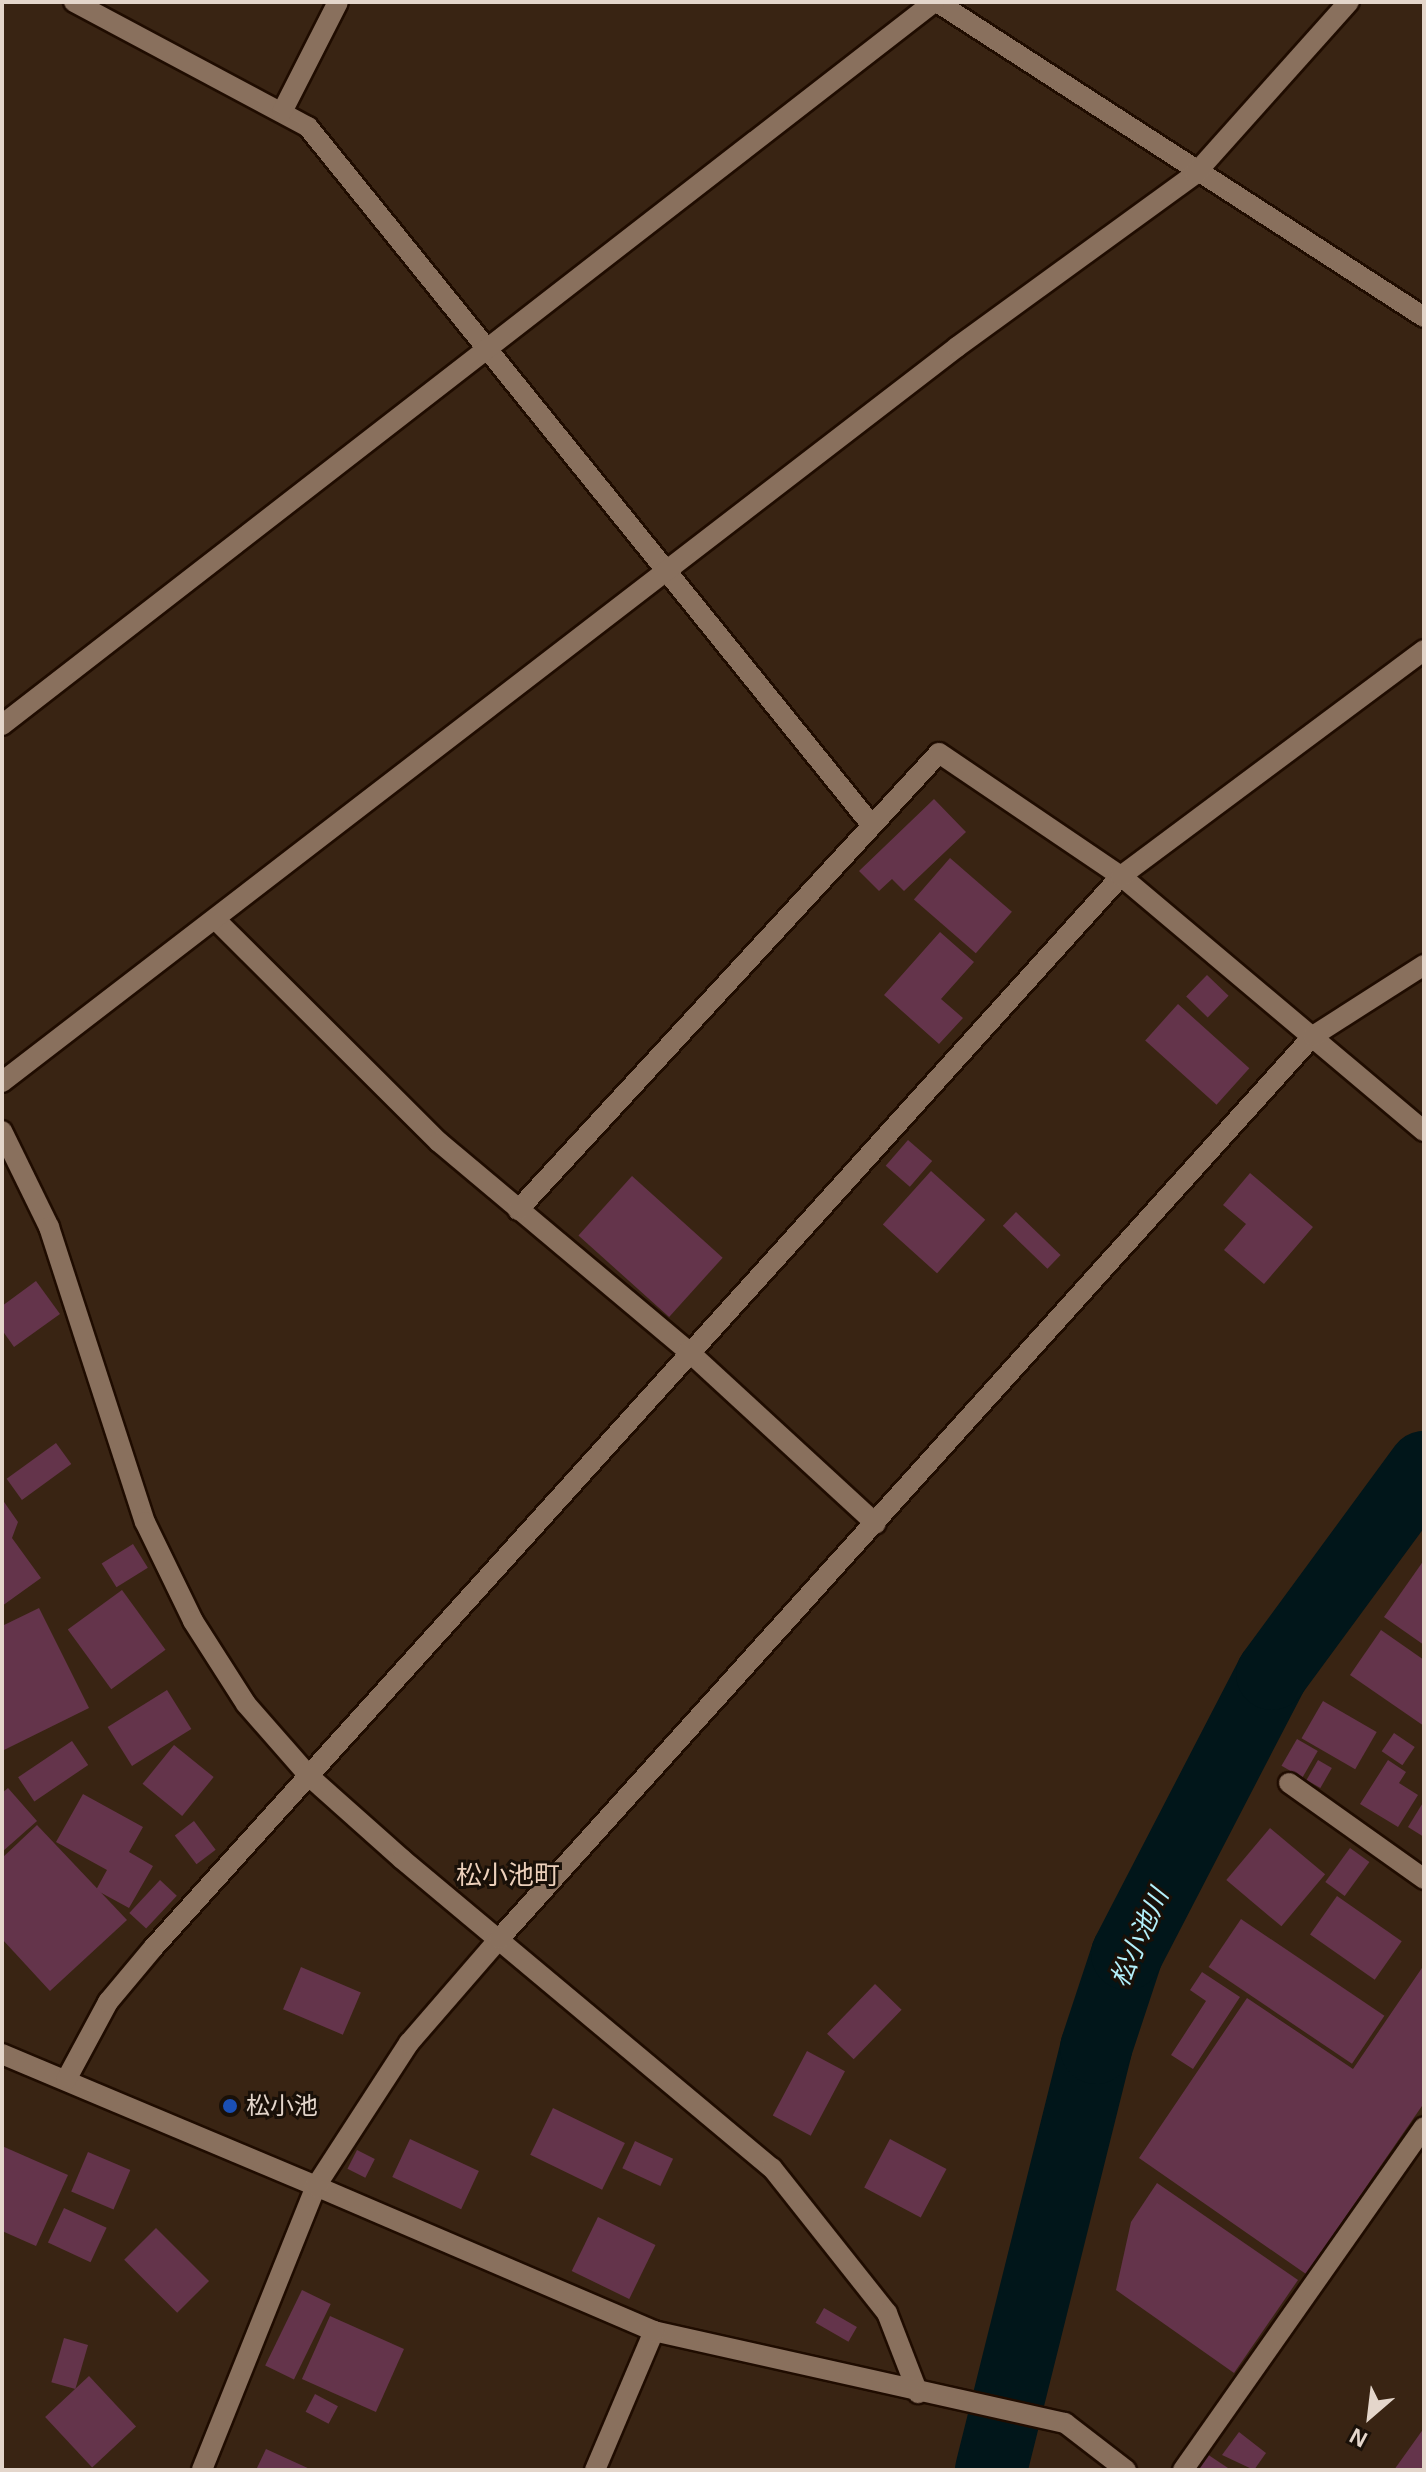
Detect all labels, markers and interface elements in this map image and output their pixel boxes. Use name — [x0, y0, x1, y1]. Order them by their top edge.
district label: 松小池町 — [456, 1860, 560, 1892]
water label: 松小池川 — [1105, 1884, 1175, 1992]
place label: 松小池 — [246, 2092, 318, 2120]
marker: 松小池 — [221, 2097, 239, 2115]
north arrow — [1330, 2376, 1410, 2456]
text: N — [1346, 2423, 1371, 2452]

